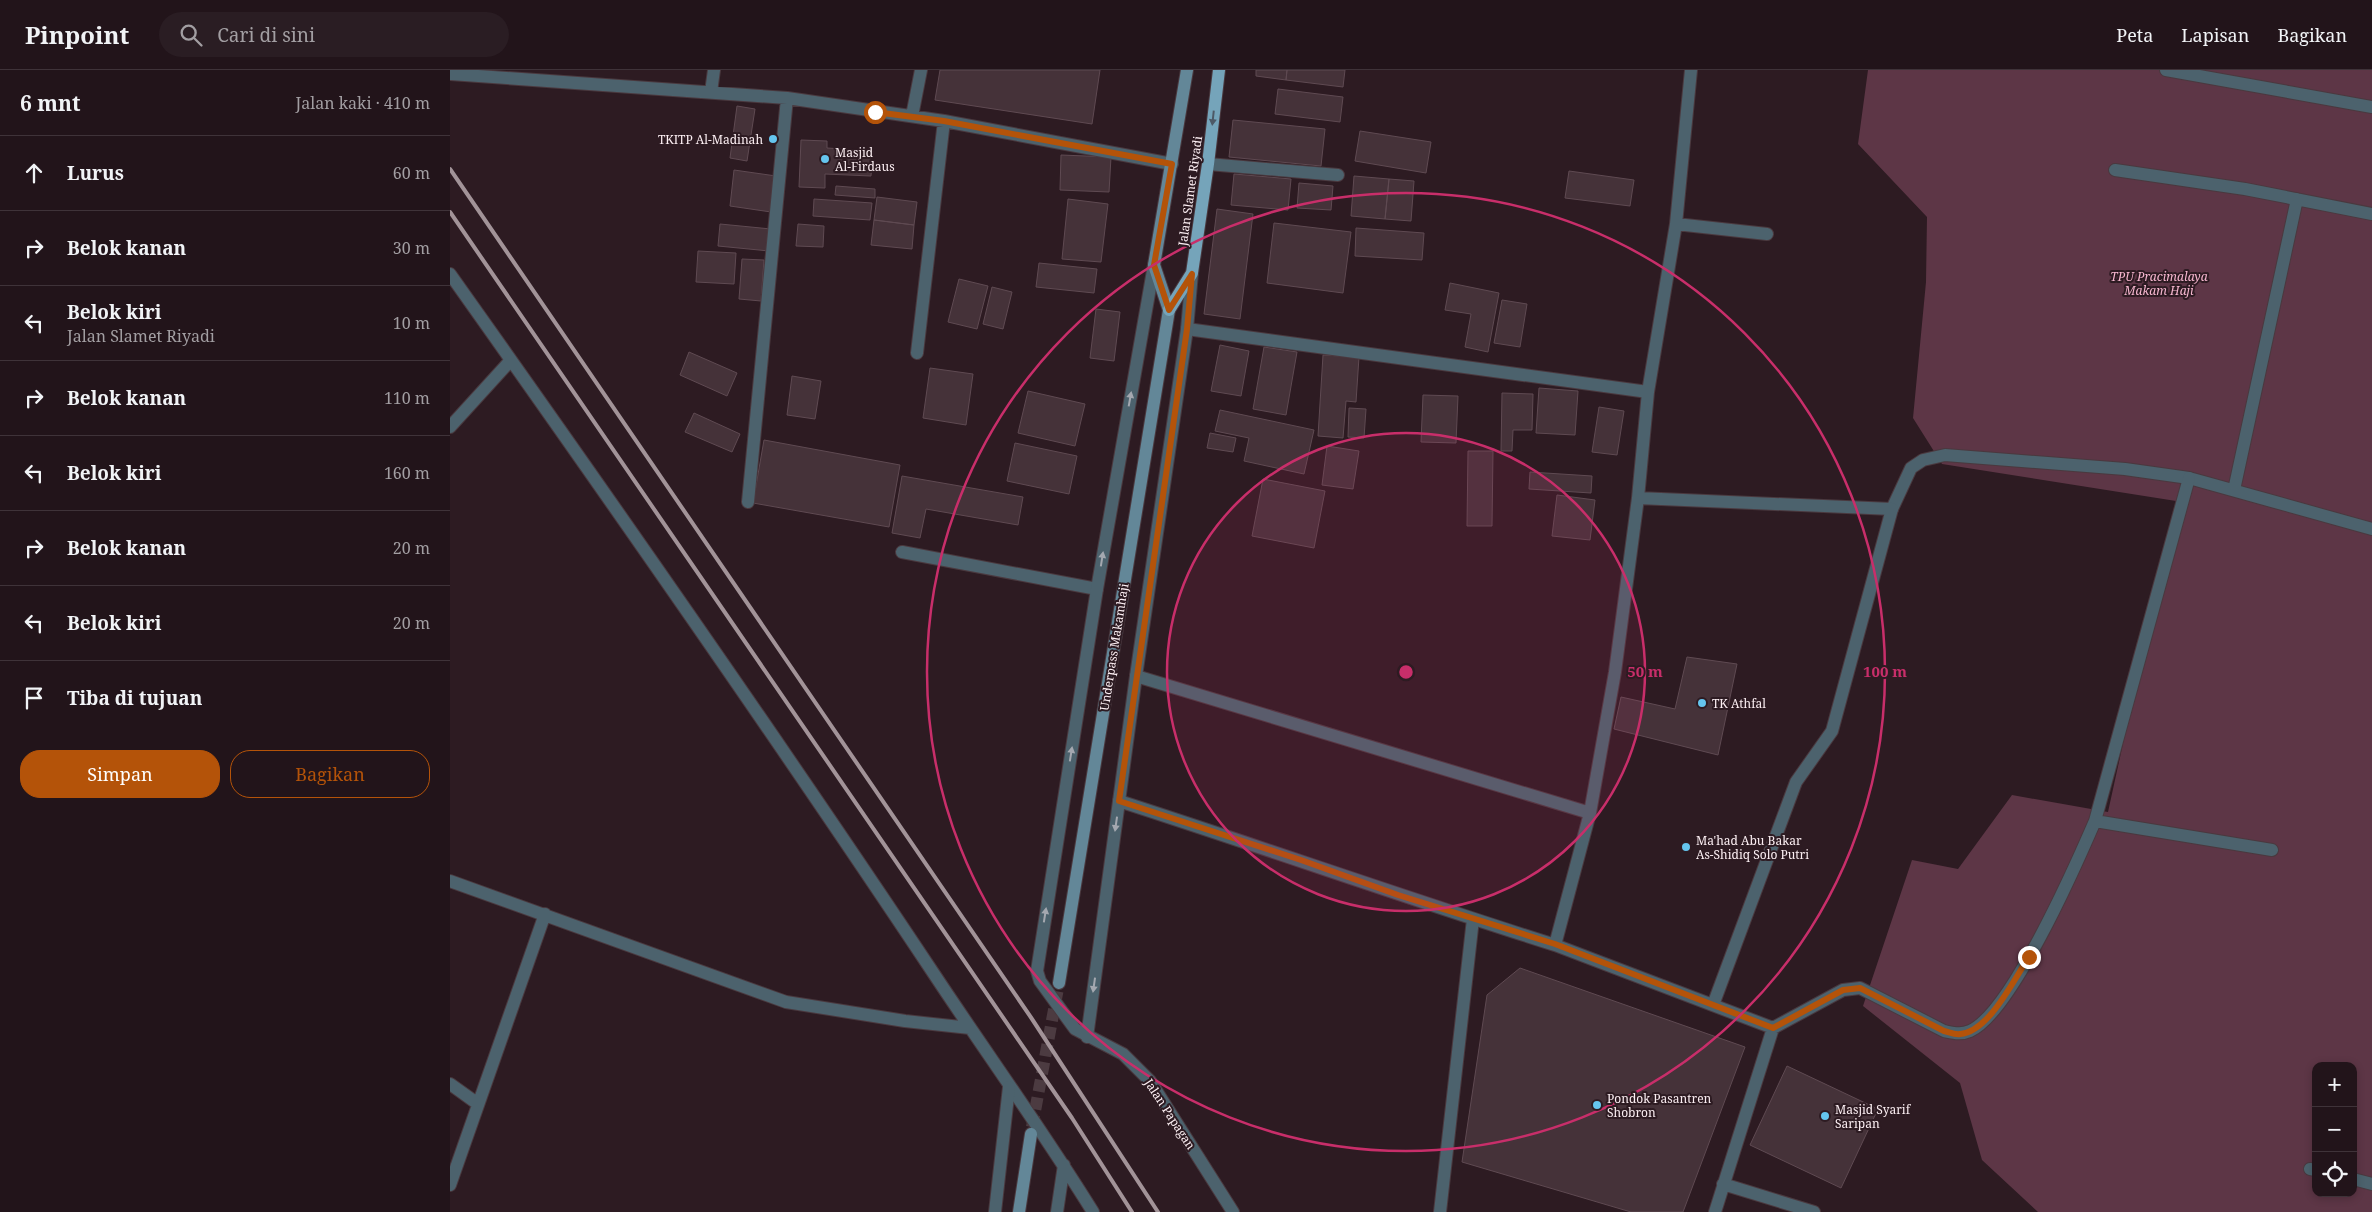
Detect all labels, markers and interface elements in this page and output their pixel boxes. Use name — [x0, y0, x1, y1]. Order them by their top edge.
search box — [159, 12, 509, 57]
text: Pinpoint — [25, 18, 129, 51]
icon: search — [177, 21, 205, 49]
text: Cari di sini — [217, 22, 315, 48]
text: Peta — [2116, 23, 2153, 47]
text: Lapisan — [2181, 23, 2249, 47]
text: Bagikan — [2277, 23, 2347, 47]
text: 6 mnt — [20, 89, 81, 117]
text: Jalan kaki · 410 m — [296, 92, 430, 114]
route start — [864, 101, 887, 124]
one-way arrow — [1209, 111, 1217, 127]
place label: TKITP Al-Madinah — [658, 131, 763, 148]
marker: TKITP Al-Madinah — [767, 133, 779, 145]
street label: Jalan Slamet Riyadi — [1174, 135, 1206, 248]
place label: Masjid Al-Firdaus — [835, 144, 895, 175]
marker: Masjid Al-Firdaus — [819, 153, 831, 165]
icon: ahead — [20, 159, 48, 187]
text: Lurus — [67, 160, 124, 186]
text: 60 m — [393, 162, 430, 184]
icon: right — [20, 234, 48, 262]
text: Belok kanan — [67, 235, 186, 261]
text: 30 m — [393, 237, 430, 259]
park label: TPU Pracimalaya Makam Haji — [2110, 268, 2208, 299]
text: Belok kiri — [67, 299, 161, 325]
icon: left — [20, 309, 48, 337]
text: 10 m — [393, 312, 430, 334]
text: Jalan Slamet Riyadi — [67, 325, 215, 347]
icon: right — [20, 384, 48, 412]
text: Belok kanan — [67, 385, 186, 411]
text: 110 m — [384, 387, 430, 409]
one-way arrow — [1126, 391, 1134, 407]
icon: left — [20, 459, 48, 487]
text: Belok kiri — [67, 460, 161, 486]
text: 160 m — [384, 462, 430, 484]
icon: right — [20, 534, 48, 562]
text: Belok kanan — [67, 535, 186, 561]
text: 20 m — [393, 537, 430, 559]
one-way arrow — [1098, 551, 1106, 567]
street label: Underpass Makamhaji — [1096, 582, 1132, 712]
icon: left — [20, 609, 48, 637]
text: Belok kiri — [67, 610, 161, 636]
text: 20 m — [393, 612, 430, 634]
text: 50 m — [1627, 661, 1663, 681]
text: 100 m — [1863, 661, 1907, 681]
centre of rings — [1397, 663, 1415, 681]
icon: arrive — [20, 684, 48, 712]
text: Tiba di tujuan — [67, 685, 202, 711]
place label: TK Athfal — [1712, 695, 1766, 712]
marker: TK Athfal — [1696, 697, 1708, 709]
one-way arrow — [1067, 746, 1075, 762]
button: Simpan — [20, 750, 220, 798]
button: Bagikan — [230, 750, 430, 798]
one-way arrow — [1112, 817, 1120, 833]
place label: Ma'had Abu Bakar As-Shidiq Solo Putri — [1696, 832, 1809, 863]
marker: Ma'had Abu Bakar As-Shidiq Solo Putri — [1680, 841, 1692, 853]
one-way arrow — [1042, 906, 1050, 922]
route end — [2018, 946, 2041, 969]
one-way arrow — [1090, 978, 1098, 994]
map controls — [2312, 1062, 2357, 1197]
button: + — [2312, 1062, 2357, 1107]
street label: Jalan Papagan — [1140, 1074, 1199, 1153]
place label: Pondok Pasantren Shobron — [1607, 1090, 1712, 1121]
marker: Pondok Pasantren Shobron — [1591, 1099, 1603, 1111]
place label: Masjid Syarif Saripan — [1835, 1101, 1912, 1132]
button: − — [2312, 1107, 2357, 1152]
marker: Masjid Syarif Saripan — [1819, 1110, 1831, 1122]
button: locate — [2312, 1152, 2357, 1197]

